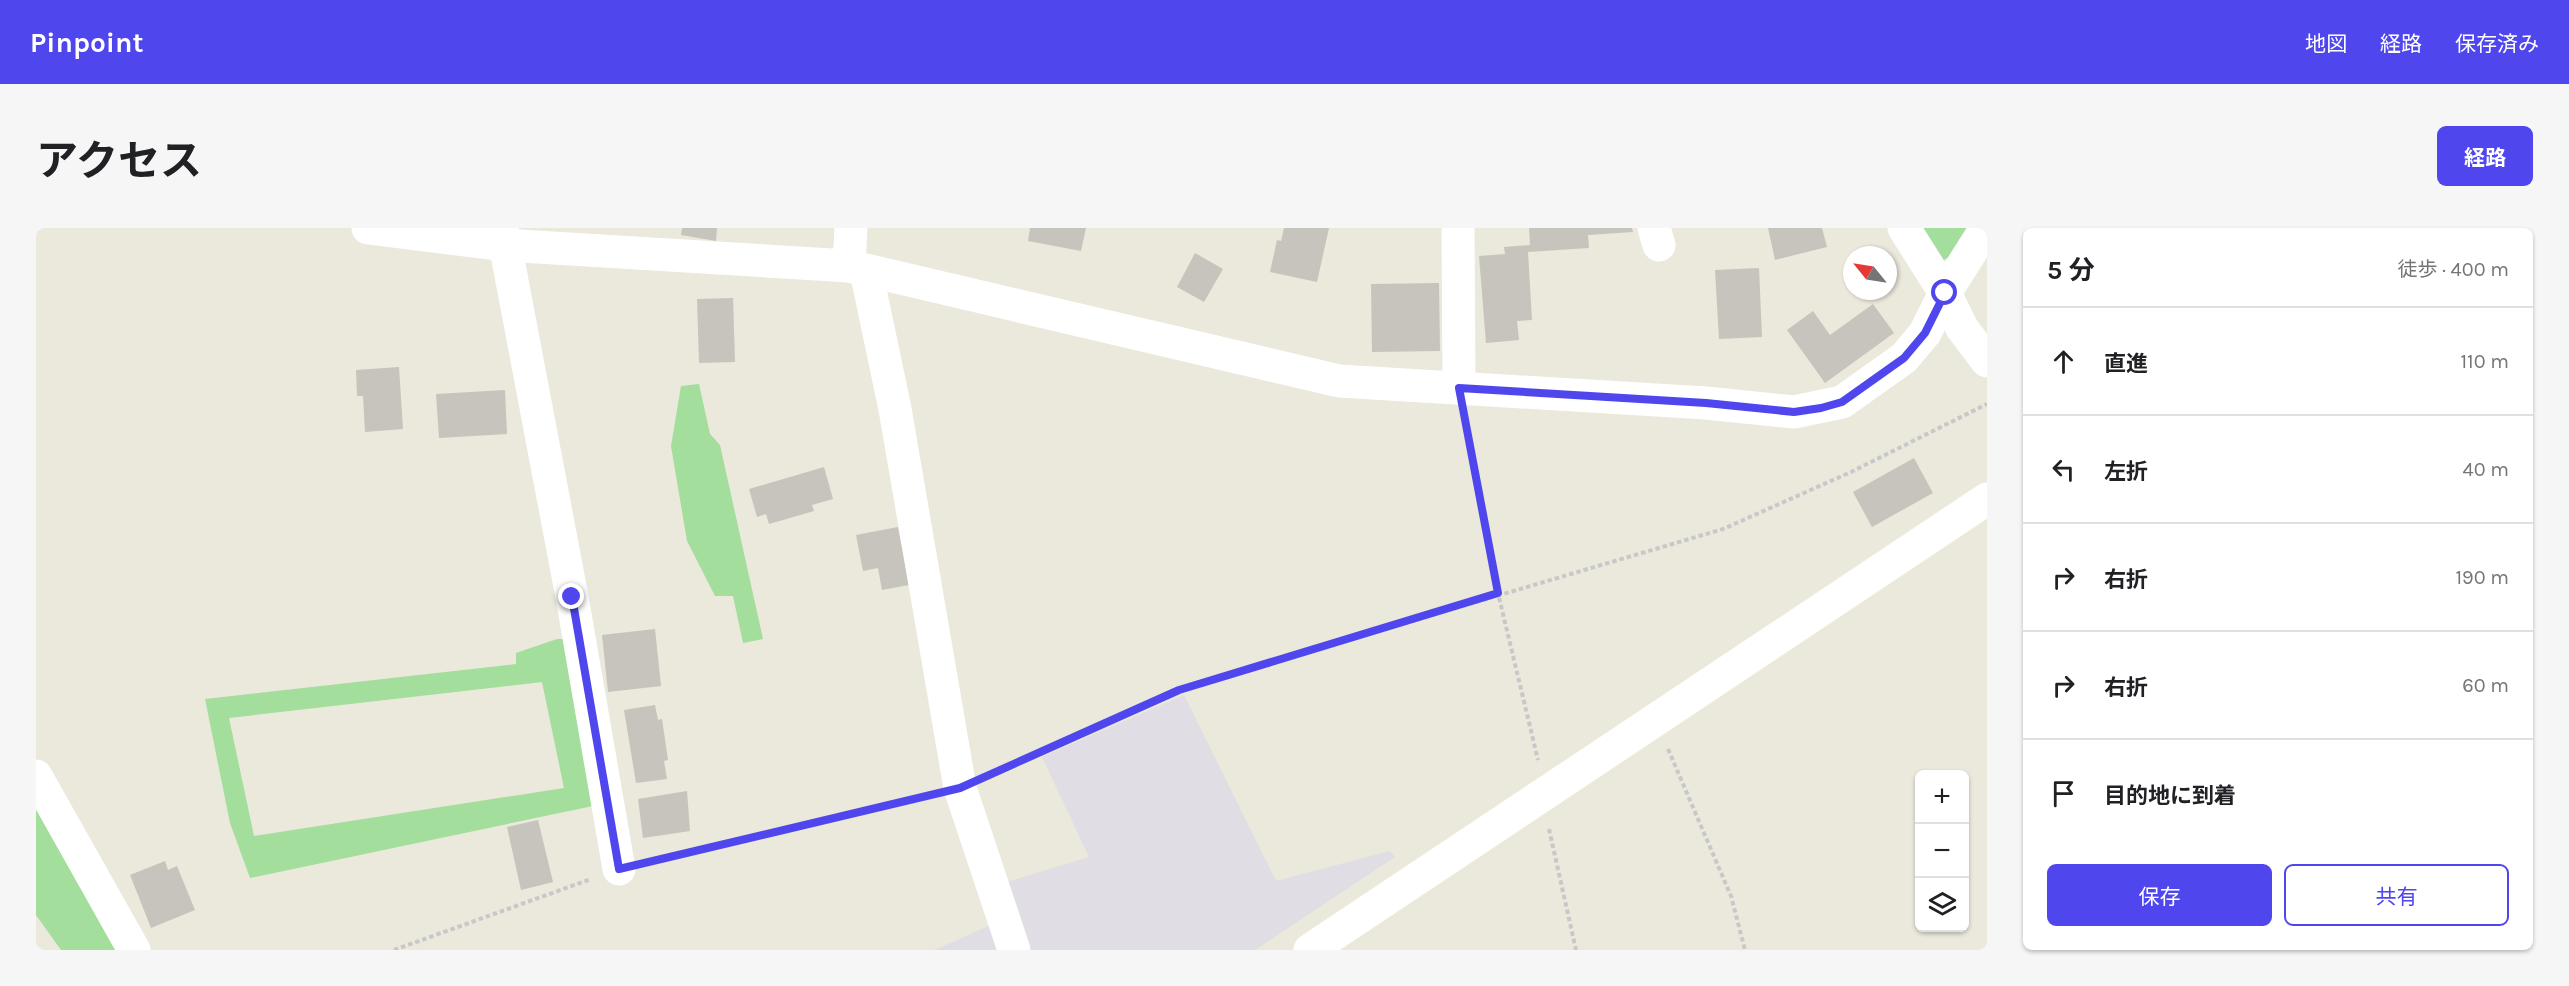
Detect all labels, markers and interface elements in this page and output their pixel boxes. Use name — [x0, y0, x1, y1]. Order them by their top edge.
text: Pinpoint — [30, 26, 143, 59]
text: 地図 — [2305, 32, 2347, 56]
text: 経路 — [2380, 32, 2422, 56]
text: 保存済み — [2455, 32, 2539, 56]
button: 経路 — [2437, 126, 2533, 186]
text: アクセス — [36, 136, 202, 186]
north arrow — [1843, 246, 1897, 300]
text: 5 分 — [2047, 255, 2095, 286]
text: 徒歩 · 400 m — [2398, 258, 2509, 281]
route start — [1931, 279, 1957, 305]
icon: ahead — [2047, 345, 2080, 378]
text: 110 m — [2460, 350, 2509, 373]
text: 直進 — [2104, 351, 2148, 377]
icon: left — [2047, 453, 2080, 486]
text: 40 m — [2463, 458, 2509, 481]
text: 左折 — [2104, 459, 2148, 485]
icon: right — [2047, 561, 2080, 594]
text: 190 m — [2455, 566, 2509, 589]
text: 右折 — [2104, 567, 2148, 593]
route end — [558, 583, 584, 609]
icon: right — [2047, 669, 2080, 702]
text: 60 m — [2462, 674, 2509, 697]
text: 右折 — [2104, 675, 2148, 701]
map controls — [1915, 770, 1969, 932]
button: + — [1915, 770, 1969, 824]
icon: arrive — [2047, 777, 2080, 810]
text: 目的地に到着 — [2104, 783, 2236, 809]
button: − — [1915, 824, 1969, 878]
button: 保存 — [2047, 864, 2272, 926]
button: 共有 — [2284, 864, 2509, 926]
button: layers — [1915, 878, 1969, 932]

